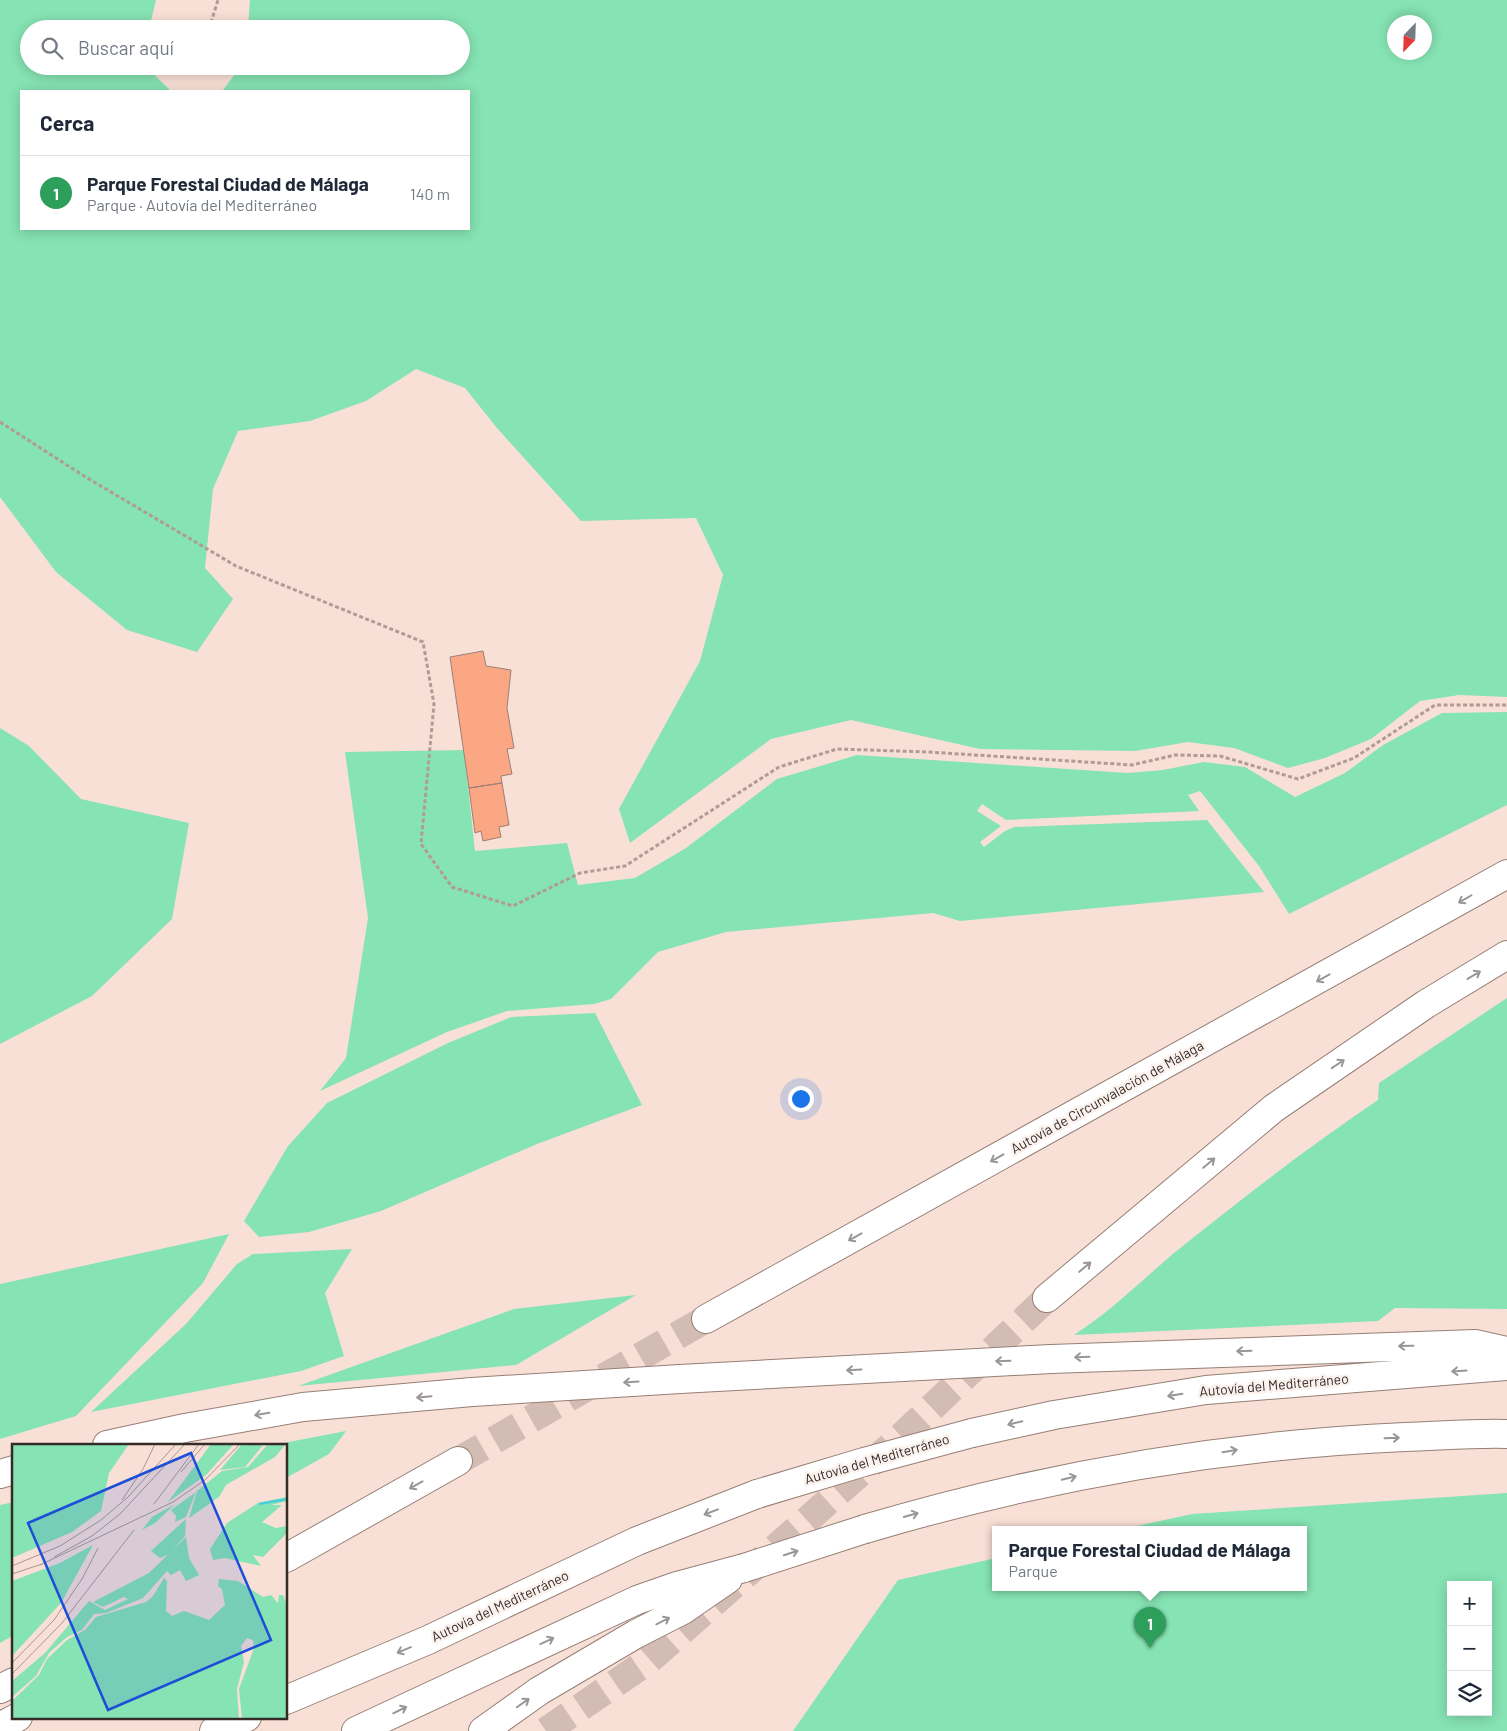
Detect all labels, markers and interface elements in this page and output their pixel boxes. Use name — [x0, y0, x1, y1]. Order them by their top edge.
north arrow — [1387, 15, 1432, 60]
search box — [20, 20, 470, 75]
icon: search — [38, 34, 66, 62]
text: Buscar aquí — [78, 36, 174, 59]
text: Cerca — [40, 110, 94, 135]
text: Parque Forestal Ciudad de Málaga — [87, 172, 369, 195]
text: 1 — [53, 184, 59, 203]
text: 140 m — [410, 184, 450, 203]
text: Parque · Autovía del Mediterráneo — [87, 195, 317, 214]
one-way arrow — [1458, 894, 1472, 904]
one-way arrow — [1467, 969, 1481, 980]
one-way arrow — [1316, 974, 1331, 983]
street label: Autovía de Circunvalación de Málaga — [1007, 1036, 1206, 1157]
one-way arrow — [1331, 1059, 1345, 1069]
your location — [788, 1086, 814, 1112]
one-way arrow — [990, 1154, 1005, 1164]
one-way arrow — [1202, 1157, 1215, 1168]
one-way arrow — [847, 1232, 862, 1242]
one-way arrow — [1078, 1261, 1091, 1272]
one-way arrow — [1399, 1341, 1415, 1351]
one-way arrow — [1236, 1346, 1252, 1355]
one-way arrow — [1074, 1353, 1090, 1362]
one-way arrow — [995, 1356, 1011, 1365]
one-way arrow — [846, 1365, 862, 1374]
one-way arrow — [1451, 1366, 1467, 1376]
street label: Autovía del Mediterráneo — [1199, 1370, 1349, 1399]
one-way arrow — [624, 1378, 640, 1387]
one-way arrow — [1167, 1391, 1183, 1401]
one-way arrow — [416, 1392, 432, 1401]
one-way arrow — [255, 1410, 271, 1420]
one-way arrow — [1007, 1419, 1023, 1429]
street label: Autovía del Mediterráneo — [803, 1430, 951, 1487]
one-way arrow — [1383, 1433, 1399, 1442]
inset map — [12, 1444, 288, 1718]
one-way arrow — [1221, 1446, 1237, 1456]
one-way arrow — [1061, 1473, 1077, 1482]
one-way arrow — [409, 1481, 423, 1491]
one-way arrow — [704, 1508, 719, 1517]
one-way arrow — [903, 1510, 919, 1520]
popup — [992, 1526, 1307, 1591]
text: Parque Forestal Ciudad de Málaga — [1009, 1538, 1290, 1561]
one-way arrow — [783, 1547, 799, 1557]
text: Parque — [1009, 1561, 1058, 1580]
street label: Autovía del Mediterráneo — [428, 1566, 571, 1645]
map controls — [1447, 1581, 1492, 1716]
button: + — [1447, 1581, 1492, 1626]
pin: 1 — [1134, 1607, 1166, 1648]
one-way arrow — [655, 1616, 670, 1625]
button: − — [1447, 1626, 1492, 1671]
one-way arrow — [539, 1636, 554, 1646]
one-way arrow — [396, 1647, 411, 1656]
button: layers — [1447, 1671, 1492, 1716]
one-way arrow — [516, 1698, 530, 1708]
one-way arrow — [392, 1705, 407, 1714]

